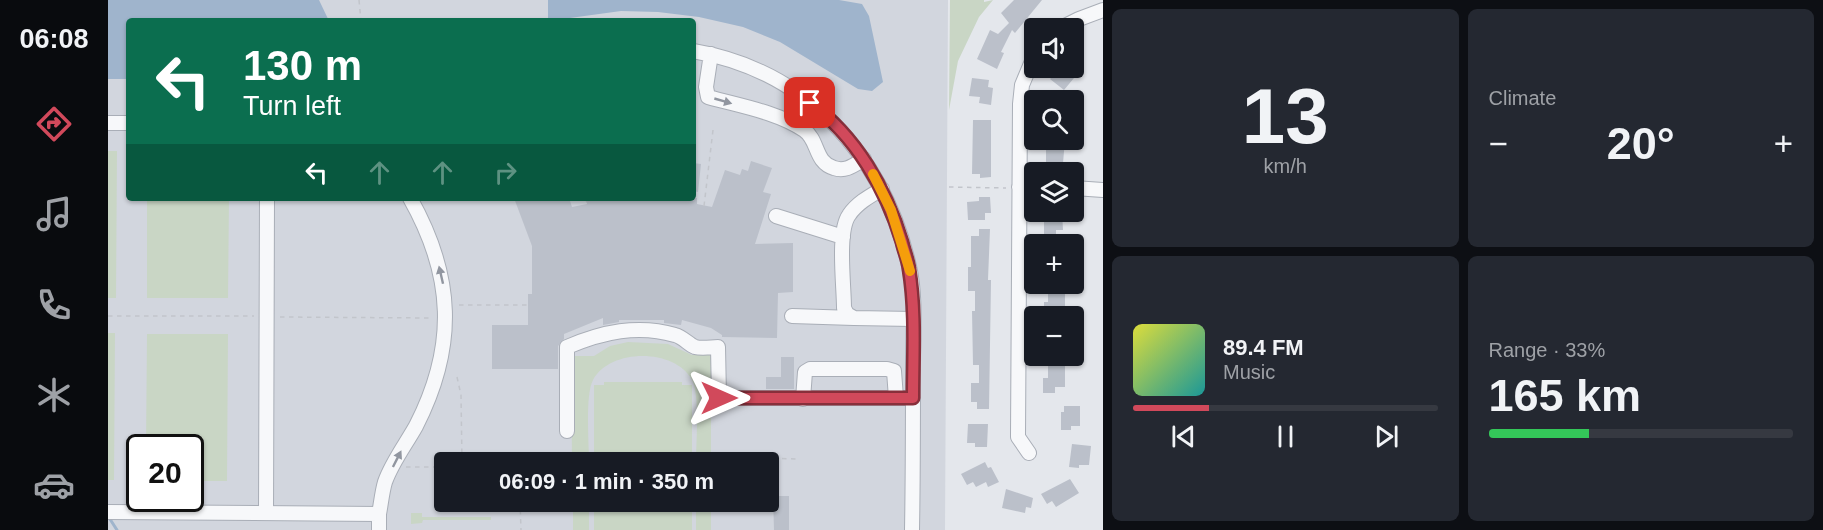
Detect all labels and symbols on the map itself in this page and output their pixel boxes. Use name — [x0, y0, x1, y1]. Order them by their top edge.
pin — [784, 77, 835, 128]
one-way arrow — [714, 97, 732, 106]
one-way arrow — [435, 265, 445, 284]
position arrow — [687, 366, 751, 430]
speed limit sign: 20 — [126, 434, 204, 512]
one-way arrow — [392, 450, 402, 467]

